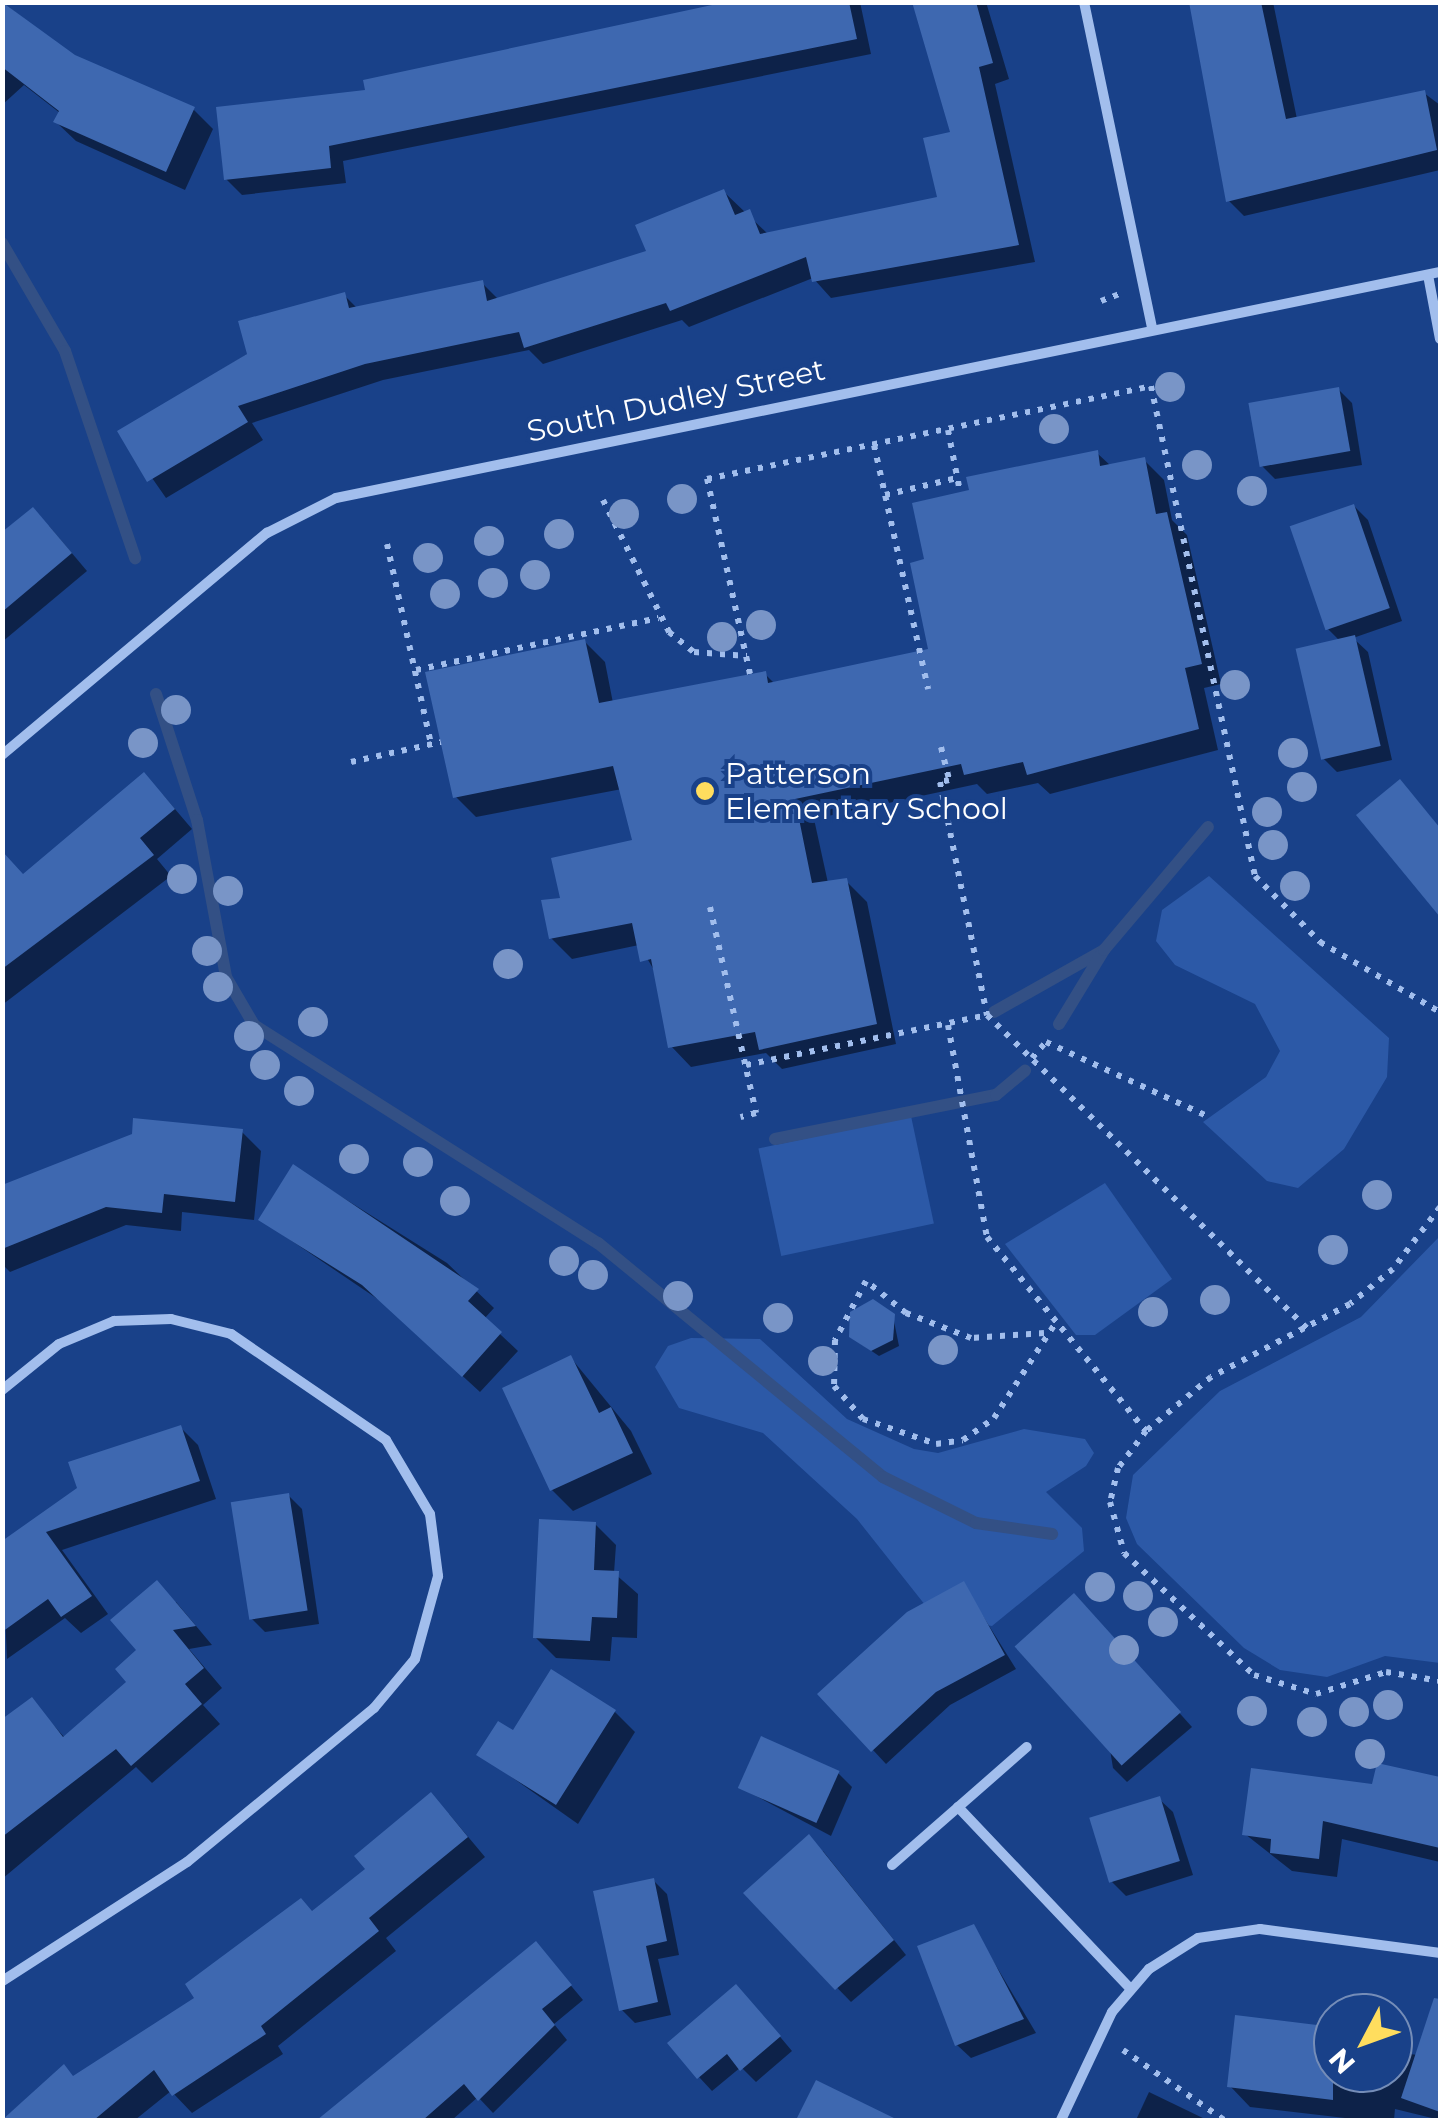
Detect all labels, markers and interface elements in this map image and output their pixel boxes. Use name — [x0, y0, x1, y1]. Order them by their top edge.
street label: South Dudley Street — [524, 352, 828, 450]
place label: Patterson Elementary School — [725, 756, 1008, 826]
marker: Patterson Elementary School — [694, 780, 716, 802]
north arrow — [1313, 1993, 1413, 2093]
text: N — [1322, 2042, 1362, 2081]

